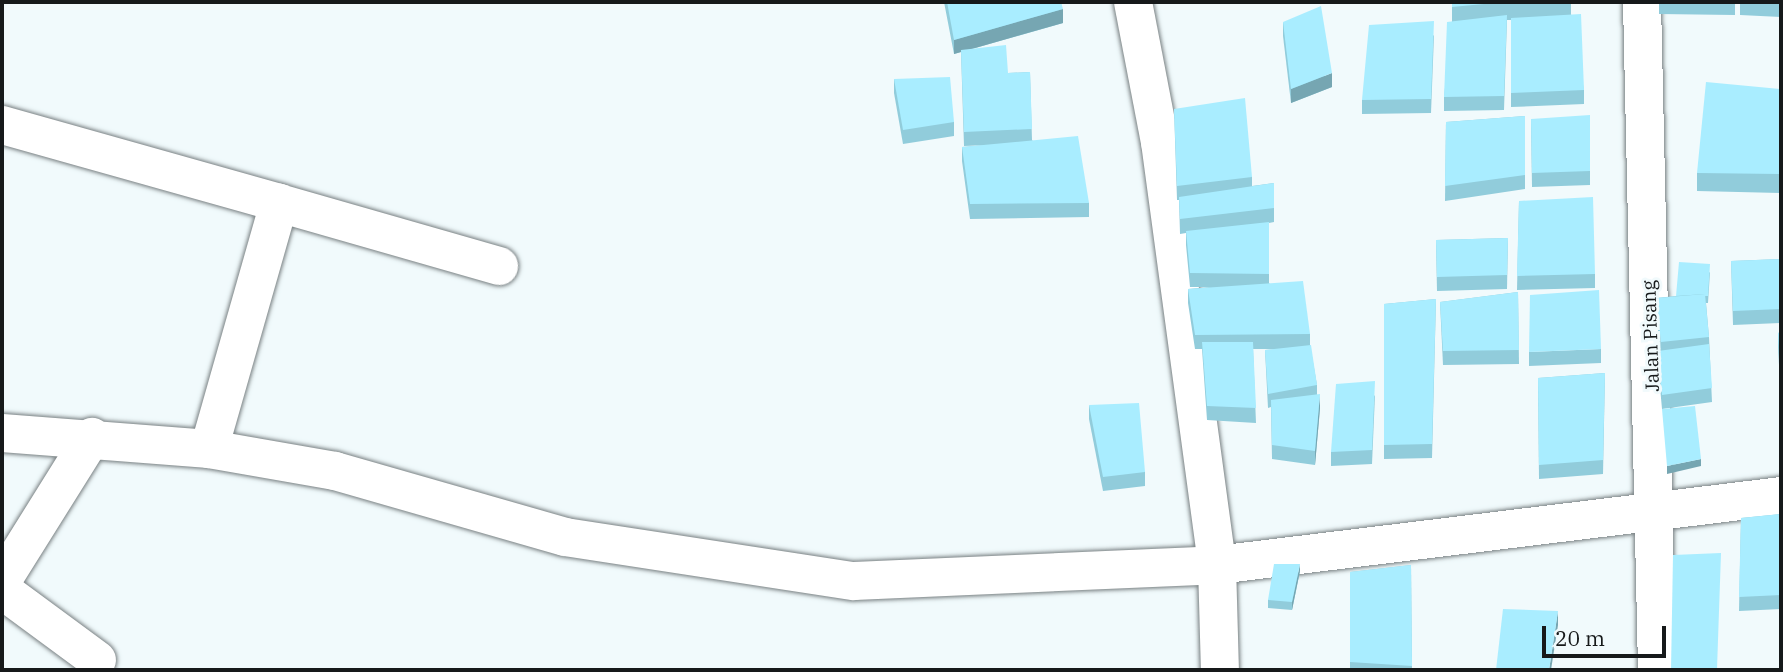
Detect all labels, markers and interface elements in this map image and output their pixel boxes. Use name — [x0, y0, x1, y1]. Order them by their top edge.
street label: Jalan Pisang — [1638, 280, 1664, 392]
scale bar — [1545, 612, 1669, 656]
text: 20 m — [1555, 624, 1605, 652]

